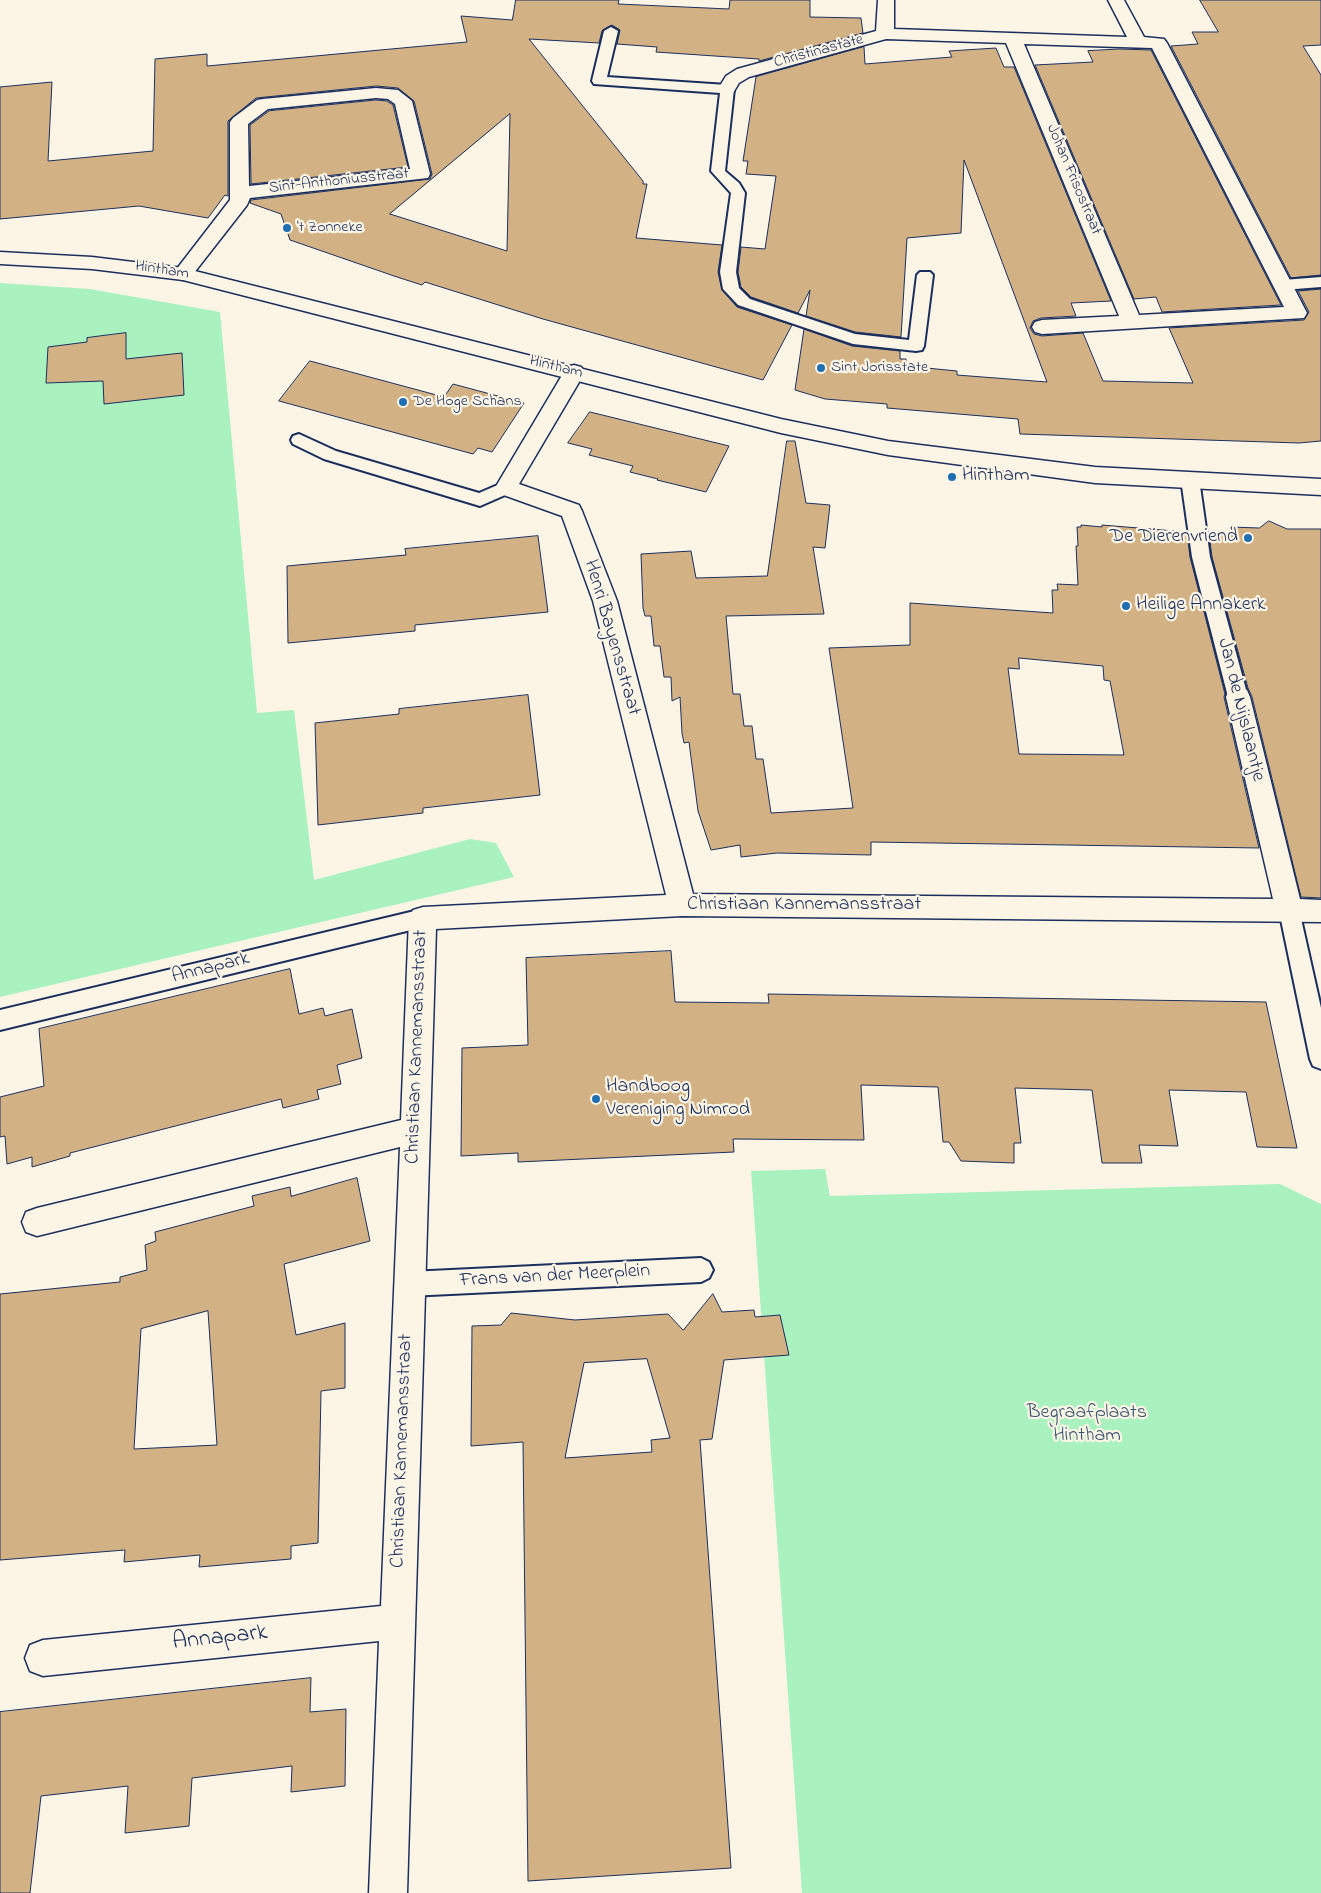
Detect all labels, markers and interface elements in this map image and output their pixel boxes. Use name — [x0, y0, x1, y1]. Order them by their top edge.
street label: Christinastate — [772, 31, 866, 73]
street label: Johan Frisostraat — [1041, 122, 1105, 238]
street label: Sint-Anthoniusstraat — [268, 165, 410, 199]
place label: 't Zonneke — [297, 218, 363, 238]
marker: 't Zonneke — [281, 222, 293, 234]
street label: Hintham — [134, 257, 190, 285]
street label: Hintham — [527, 352, 585, 384]
place label: Sint Jorisstate — [831, 358, 928, 378]
marker: Sint Jorisstate — [815, 362, 827, 374]
place label: De Hoge Schans — [413, 392, 522, 412]
marker: De Hoge Schans — [397, 396, 409, 408]
place label: Hintham — [962, 465, 1030, 489]
marker: Hintham — [946, 471, 958, 483]
place label: De Dierenvriend — [1110, 526, 1238, 550]
marker: De Dierenvriend — [1242, 532, 1254, 544]
street label: Henri Bayensstraat — [577, 557, 645, 719]
place label: Heilige Annakerk — [1136, 594, 1266, 618]
marker: Heilige Annakerk — [1120, 600, 1132, 612]
street label: Jan de Nijslaantje — [1211, 636, 1269, 784]
street label: Christiaan Kannemansstraat — [687, 894, 921, 918]
street label: Christiaan Kannemansstraat — [402, 930, 434, 1164]
street label: Annapark — [170, 948, 252, 990]
place label: Handboog Vereniging Nimrod — [606, 1076, 750, 1123]
marker: Handboog Vereniging Nimrod — [590, 1093, 602, 1105]
street label: Frans van der Meerplein — [459, 1260, 651, 1294]
street label: Christiaan Kannemansstraat — [387, 1334, 419, 1568]
park label: Begraafplaats Hintham — [1027, 1402, 1147, 1449]
street label: Annapark — [171, 1620, 269, 1658]

